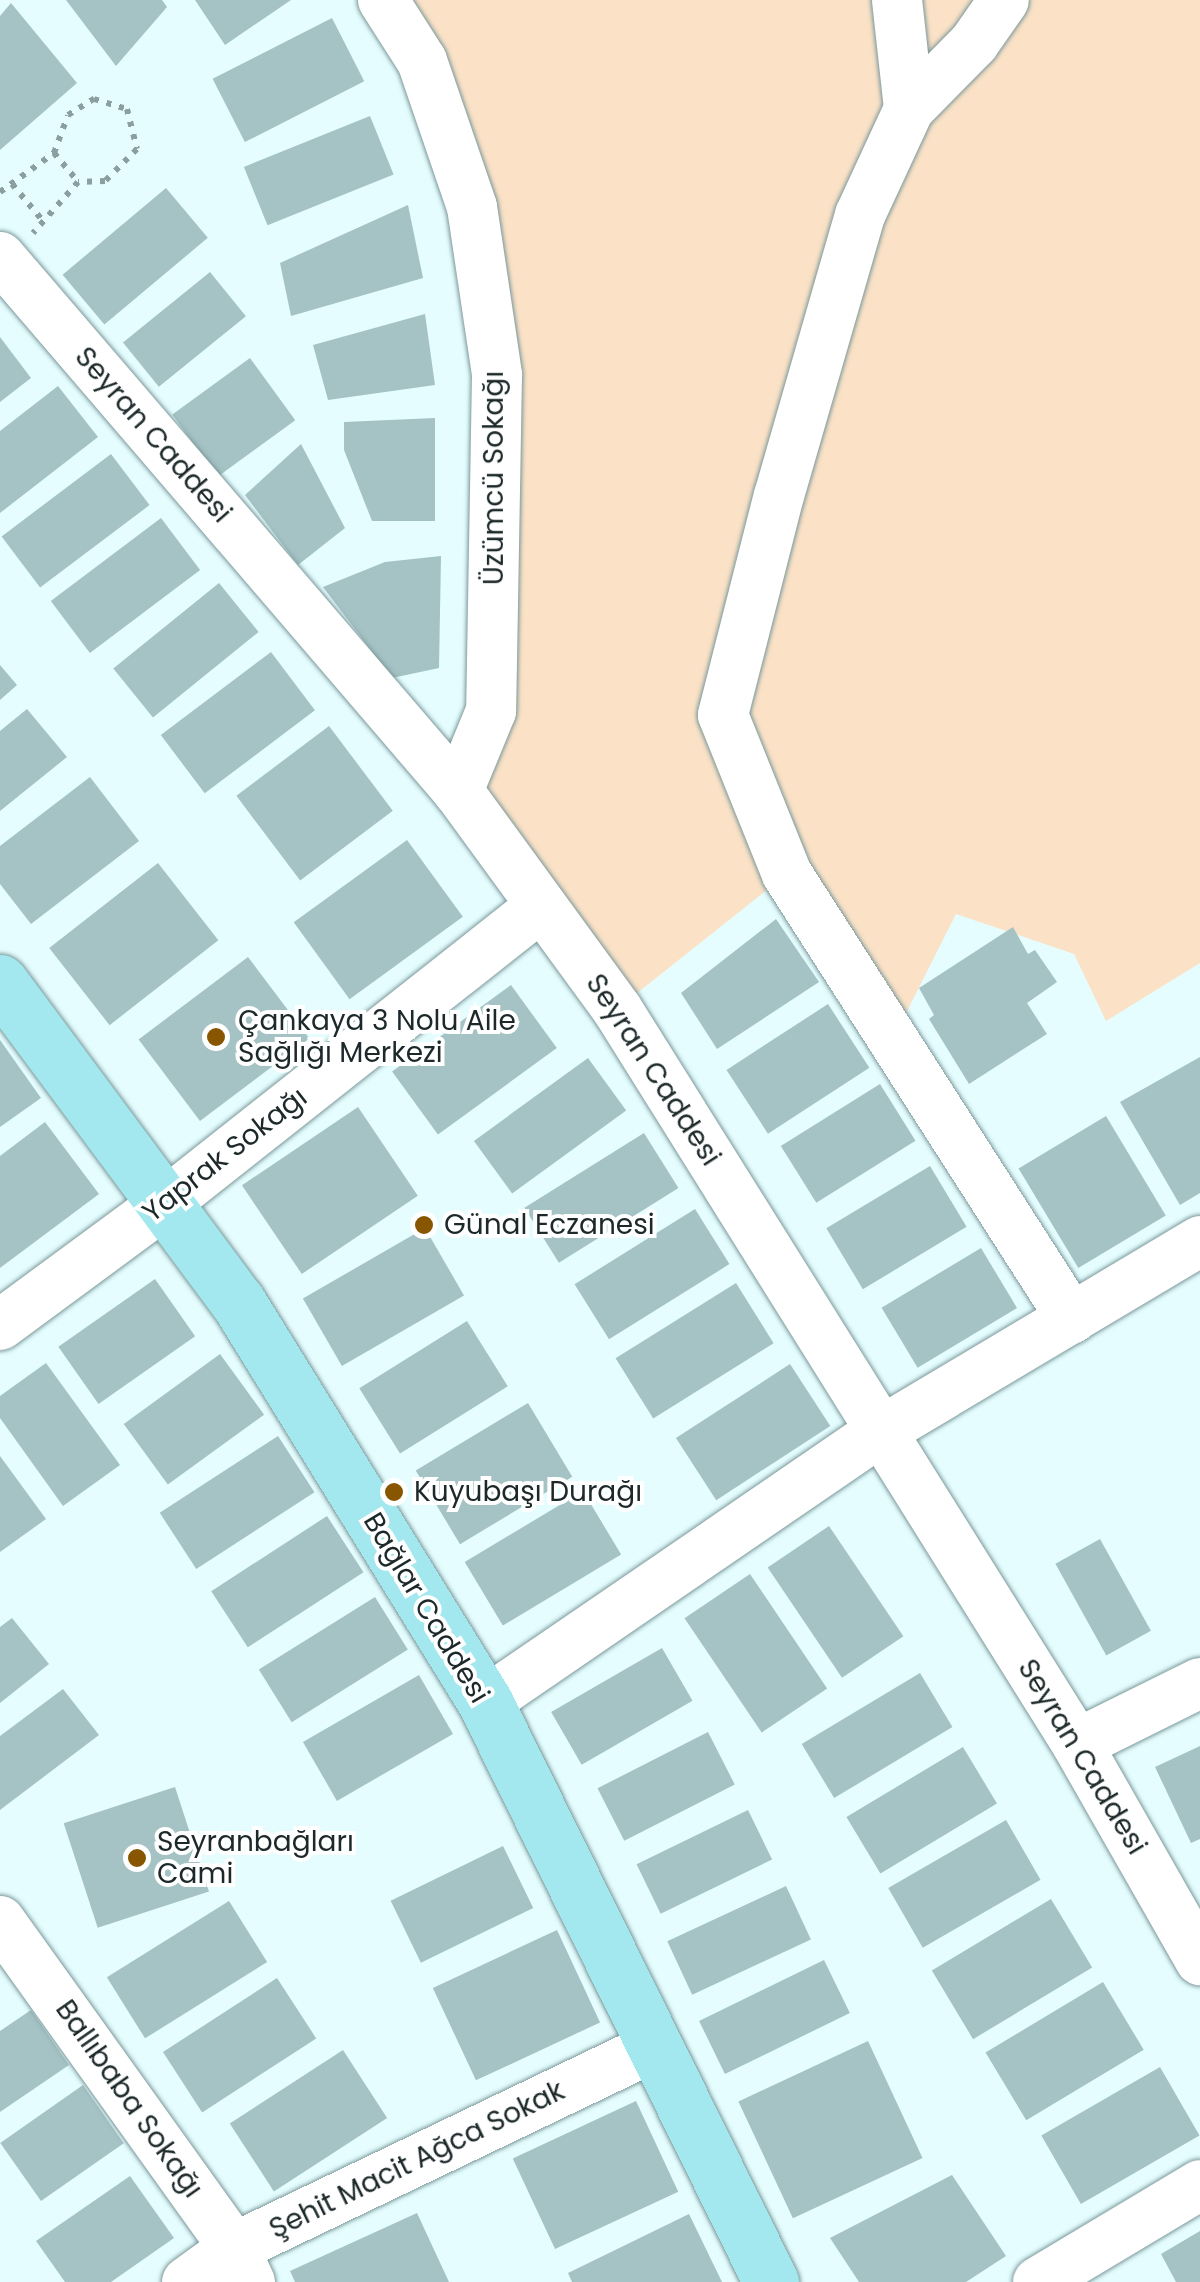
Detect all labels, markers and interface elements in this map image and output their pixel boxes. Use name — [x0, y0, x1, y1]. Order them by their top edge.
street label: Seyran Caddesi — [68, 340, 238, 530]
street label: Üzümcü Sokağı — [477, 371, 511, 585]
street label: Seyran Caddesi — [579, 968, 727, 1172]
place label: Çankaya 3 Nolu Aile Sağlığı Merkezi — [238, 1004, 516, 1070]
marker: Çankaya 3 Nolu Aile Sağlığı Merkezi — [203, 1024, 229, 1050]
street label: Yaprak Sokağı — [136, 1081, 314, 1229]
place label: Günal Eczanesi — [444, 1208, 655, 1242]
marker: Günal Eczanesi — [413, 1214, 435, 1236]
place label: Kuyubaşı Durağı — [414, 1475, 642, 1509]
marker: Kuyubaşı Durağı — [383, 1481, 405, 1503]
street label: Bağlar Caddesi — [356, 1507, 496, 1709]
street label: Seyran Caddesi — [1011, 1653, 1153, 1861]
place label: Seyranbağları Cami — [157, 1825, 354, 1891]
marker: Seyranbağları Cami — [126, 1847, 148, 1869]
street label: Ballıbaba Sokağı — [48, 1994, 210, 2204]
street label: Şehit Macit Ağca Sokak — [264, 2074, 570, 2246]

